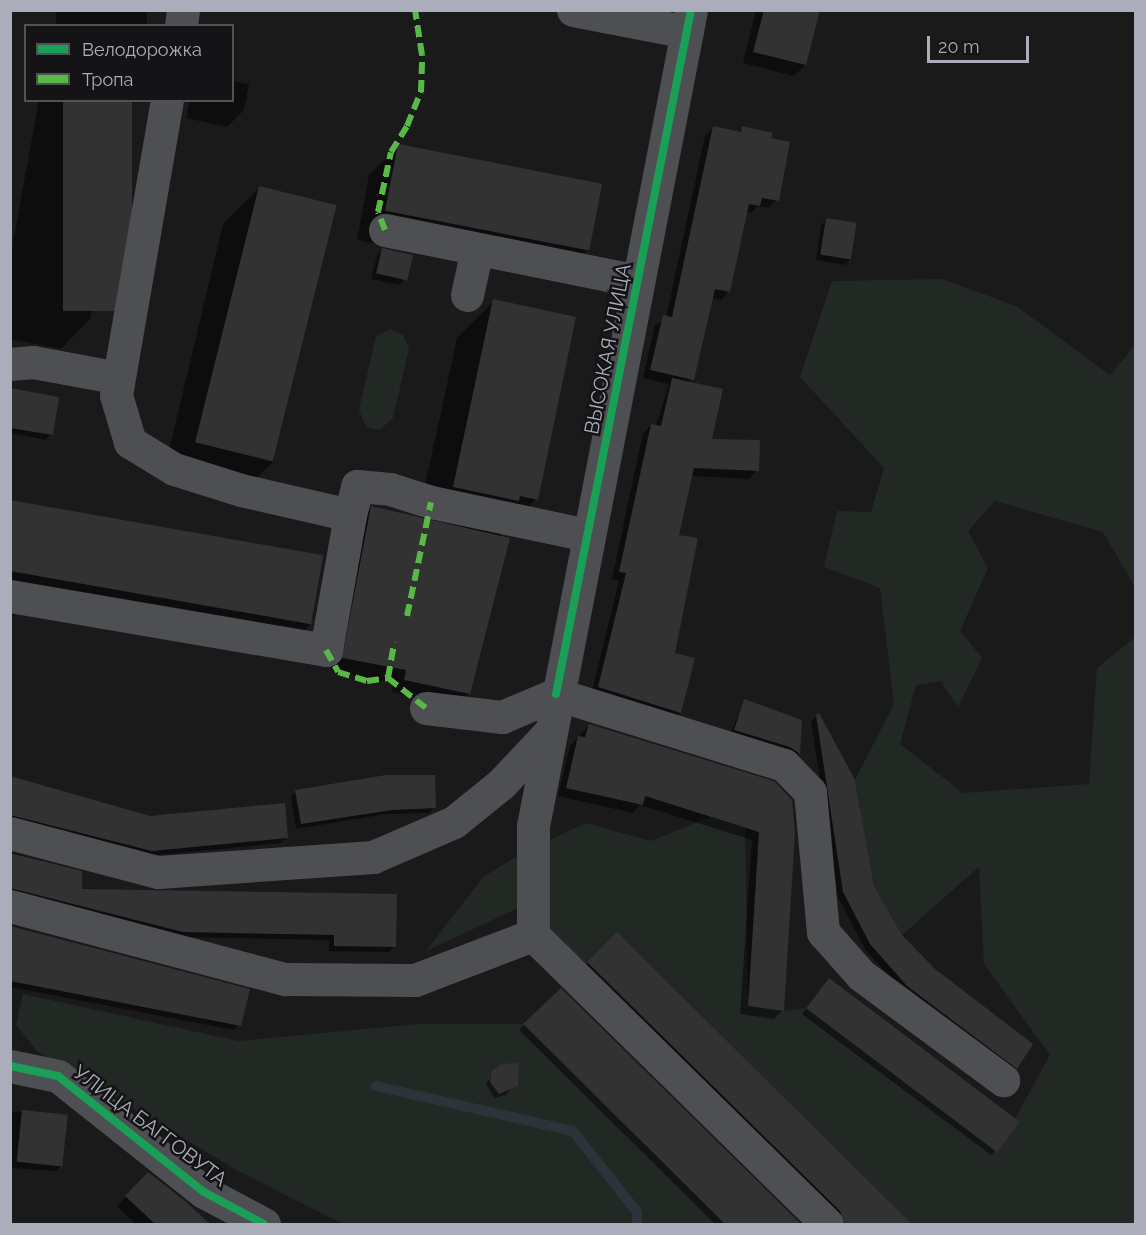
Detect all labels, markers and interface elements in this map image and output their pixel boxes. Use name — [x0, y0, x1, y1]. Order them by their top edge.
legend — [24, 24, 234, 102]
scale bar — [930, 24, 1032, 62]
text: 20 m — [938, 36, 980, 57]
text: Велодорожка — [82, 39, 202, 60]
text: Тропа — [82, 69, 133, 90]
street label: ВЫСОКАЯ УЛИЦА — [580, 262, 636, 436]
street label: УЛИЦА БАГГОВУТА — [68, 1060, 232, 1192]

